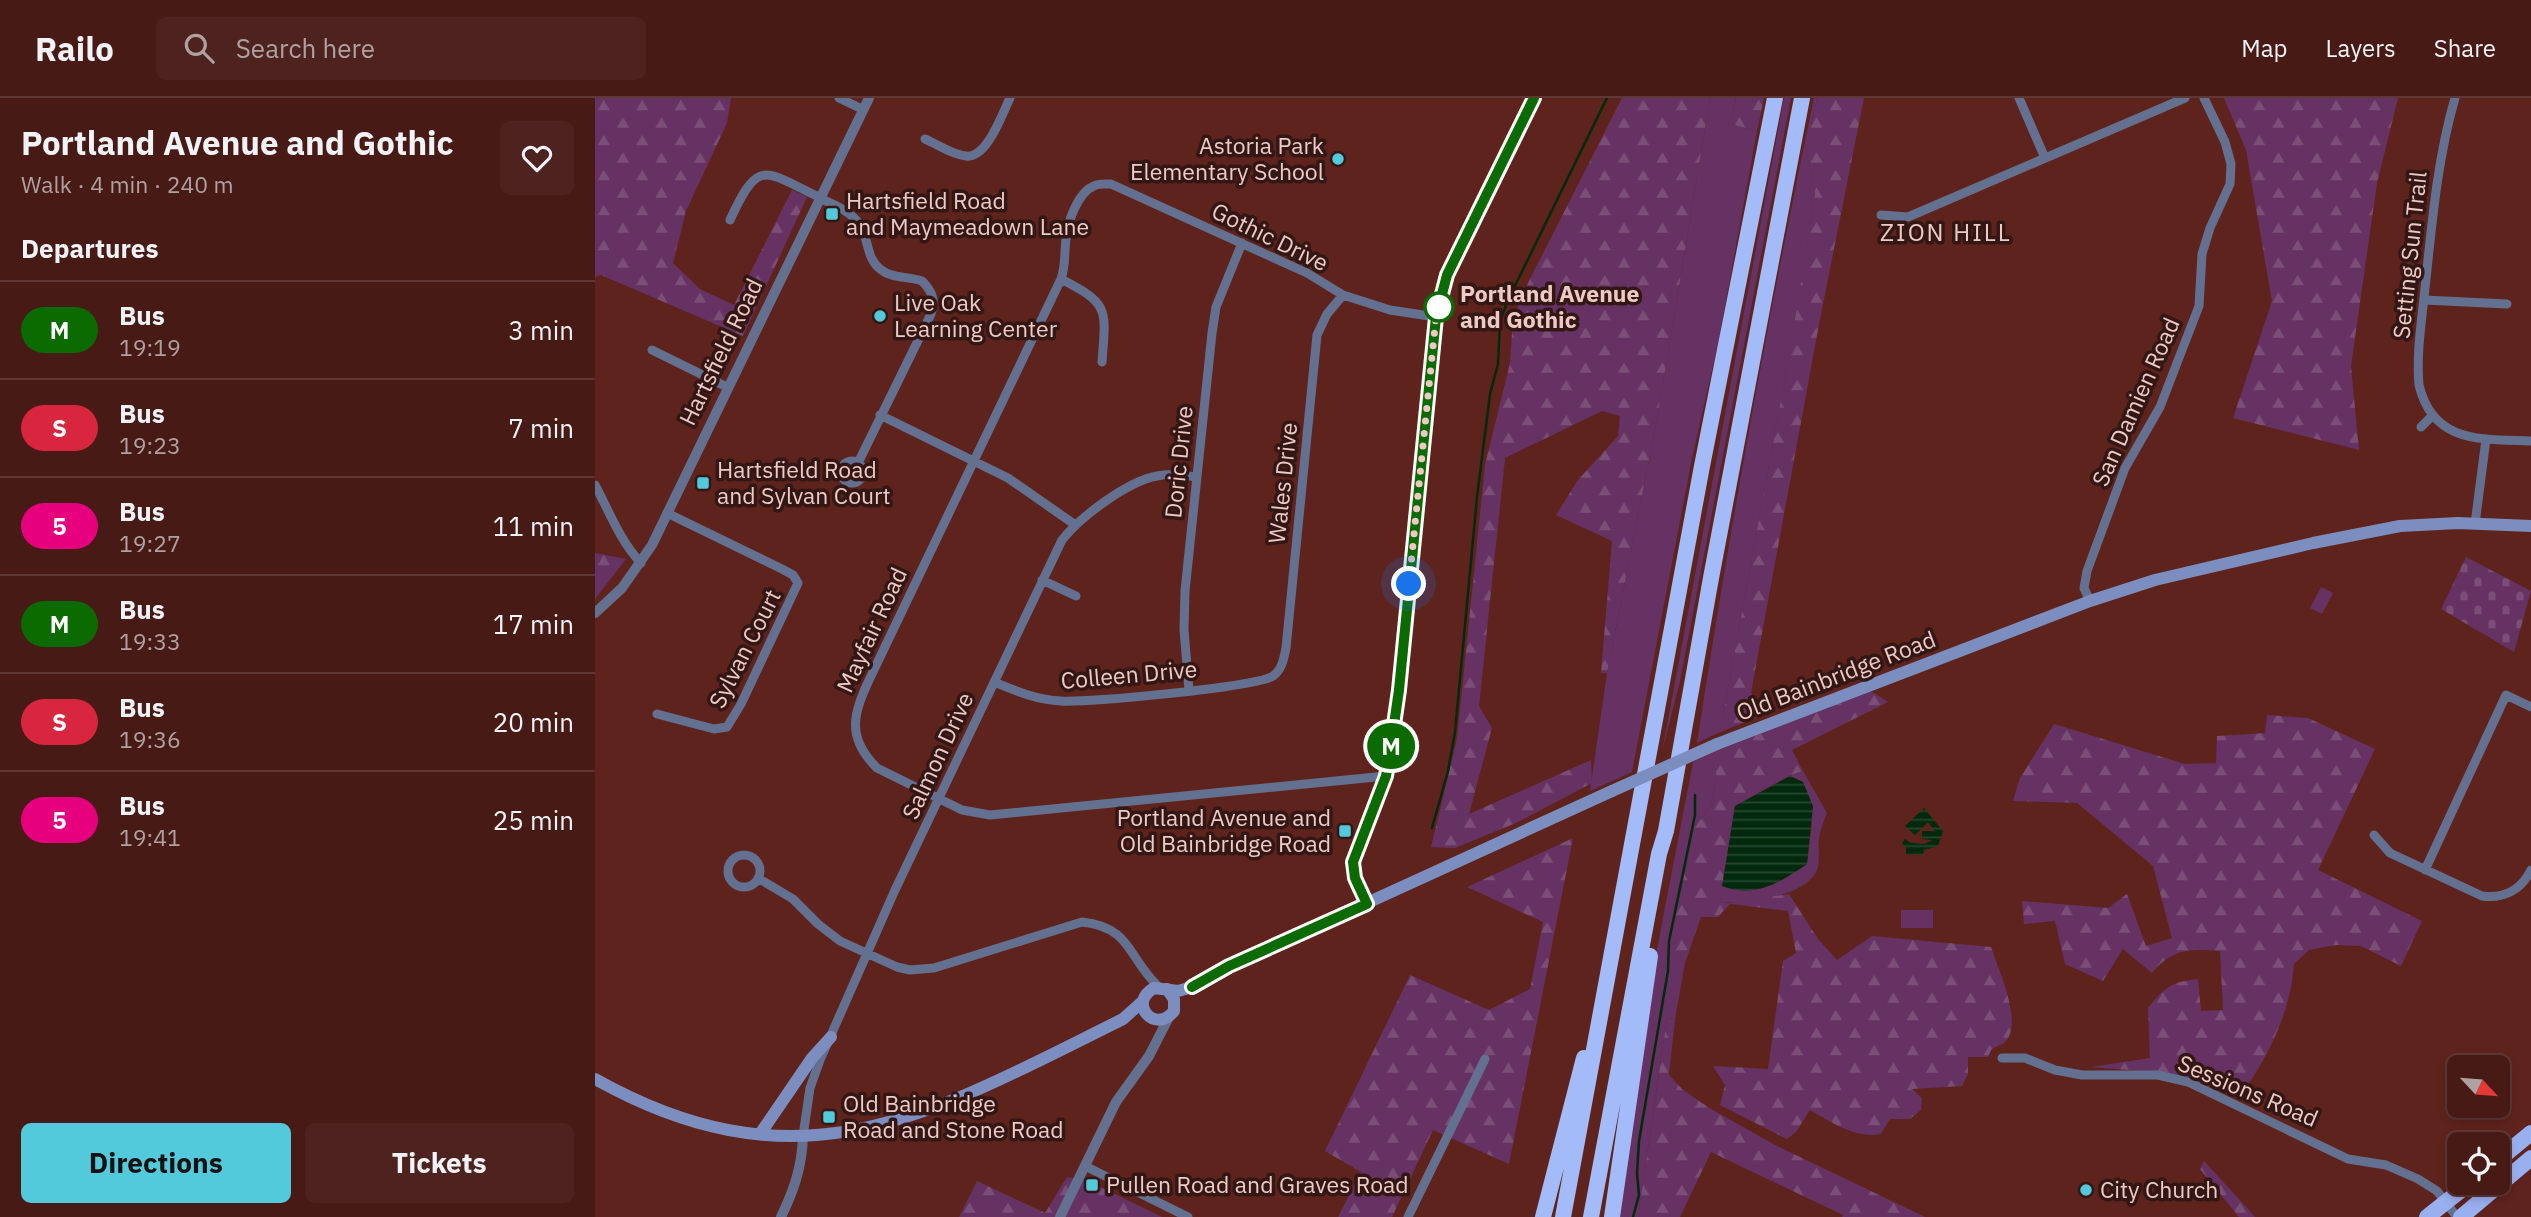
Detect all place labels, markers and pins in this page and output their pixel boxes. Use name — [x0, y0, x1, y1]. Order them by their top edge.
place label: Astoria Park Elementary School — [1130, 130, 1324, 186]
marker: Astoria Park Elementary School — [1330, 151, 1346, 167]
place label: Hartsfield Road and Maymeadown Lane — [846, 185, 1089, 241]
marker: Hartsfield Road and Maymeadown Lane — [824, 206, 840, 222]
place label: Portland Avenue and Gothic — [1460, 278, 1640, 334]
place label: Live Oak Learning Center — [894, 287, 1058, 343]
marker: Portland Avenue and Gothic — [1424, 292, 1454, 322]
marker: Live Oak Learning Center — [872, 308, 888, 324]
place label: Hartsfield Road and Sylvan Court — [717, 454, 891, 510]
marker: Hartsfield Road and Sylvan Court — [695, 475, 711, 491]
place label: Portland Avenue and Old Bainbridge Road — [1117, 802, 1331, 858]
marker: Portland Avenue and Old Bainbridge Road — [1337, 823, 1353, 839]
place label: Old Bainbridge Road and Stone Road — [843, 1088, 1064, 1144]
marker: Old Bainbridge Road and Stone Road — [821, 1109, 837, 1125]
place label: Pullen Road and Graves Road — [1106, 1169, 1409, 1199]
place label: City Church — [2100, 1174, 2218, 1204]
marker: Pullen Road and Graves Road — [1084, 1177, 1100, 1193]
marker: City Church — [2078, 1182, 2094, 1198]

